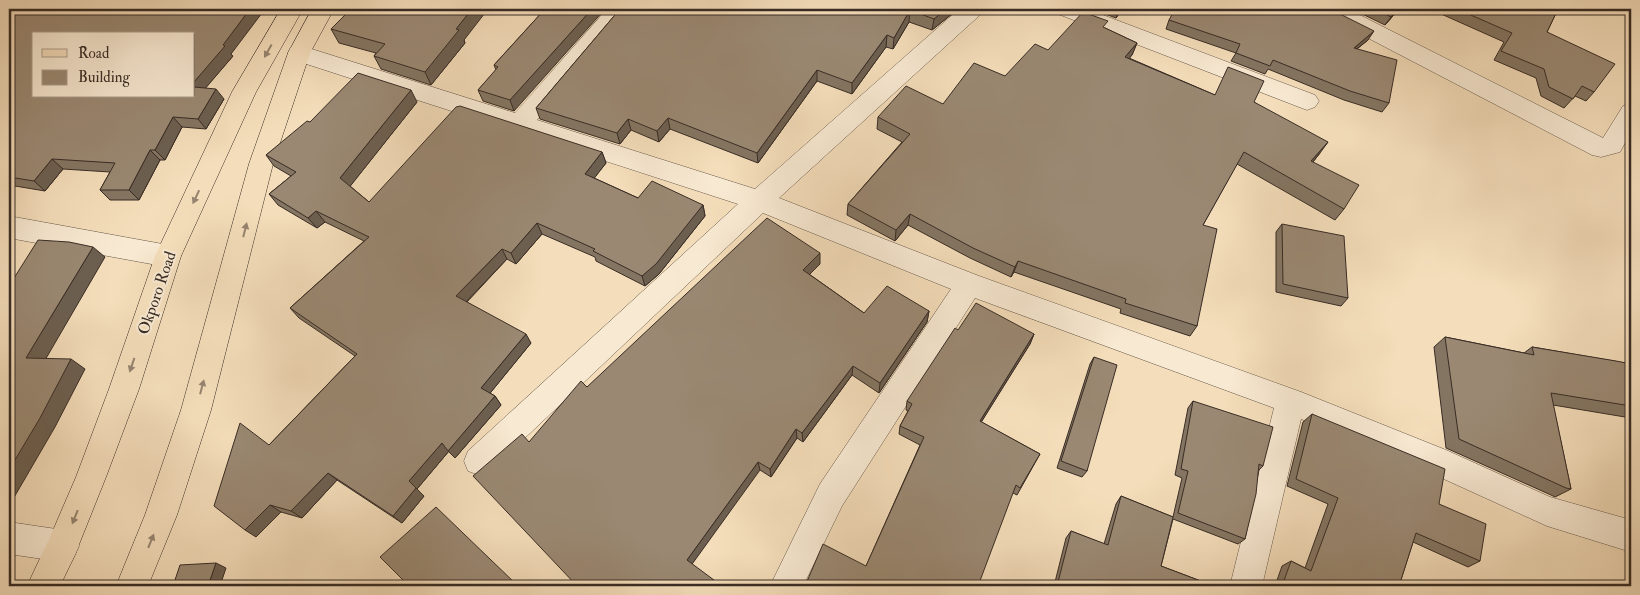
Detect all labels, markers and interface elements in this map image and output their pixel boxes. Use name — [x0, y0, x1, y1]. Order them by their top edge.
legend — [32, 32, 195, 98]
text: Road — [78, 44, 110, 63]
one-way arrow — [263, 45, 272, 58]
text: Building — [78, 68, 130, 87]
one-way arrow — [192, 190, 200, 204]
one-way arrow — [241, 223, 249, 238]
street label: Okporo Road — [133, 249, 182, 338]
one-way arrow — [128, 358, 136, 373]
one-way arrow — [198, 380, 206, 395]
one-way arrow — [71, 510, 79, 525]
one-way arrow — [147, 534, 155, 548]

